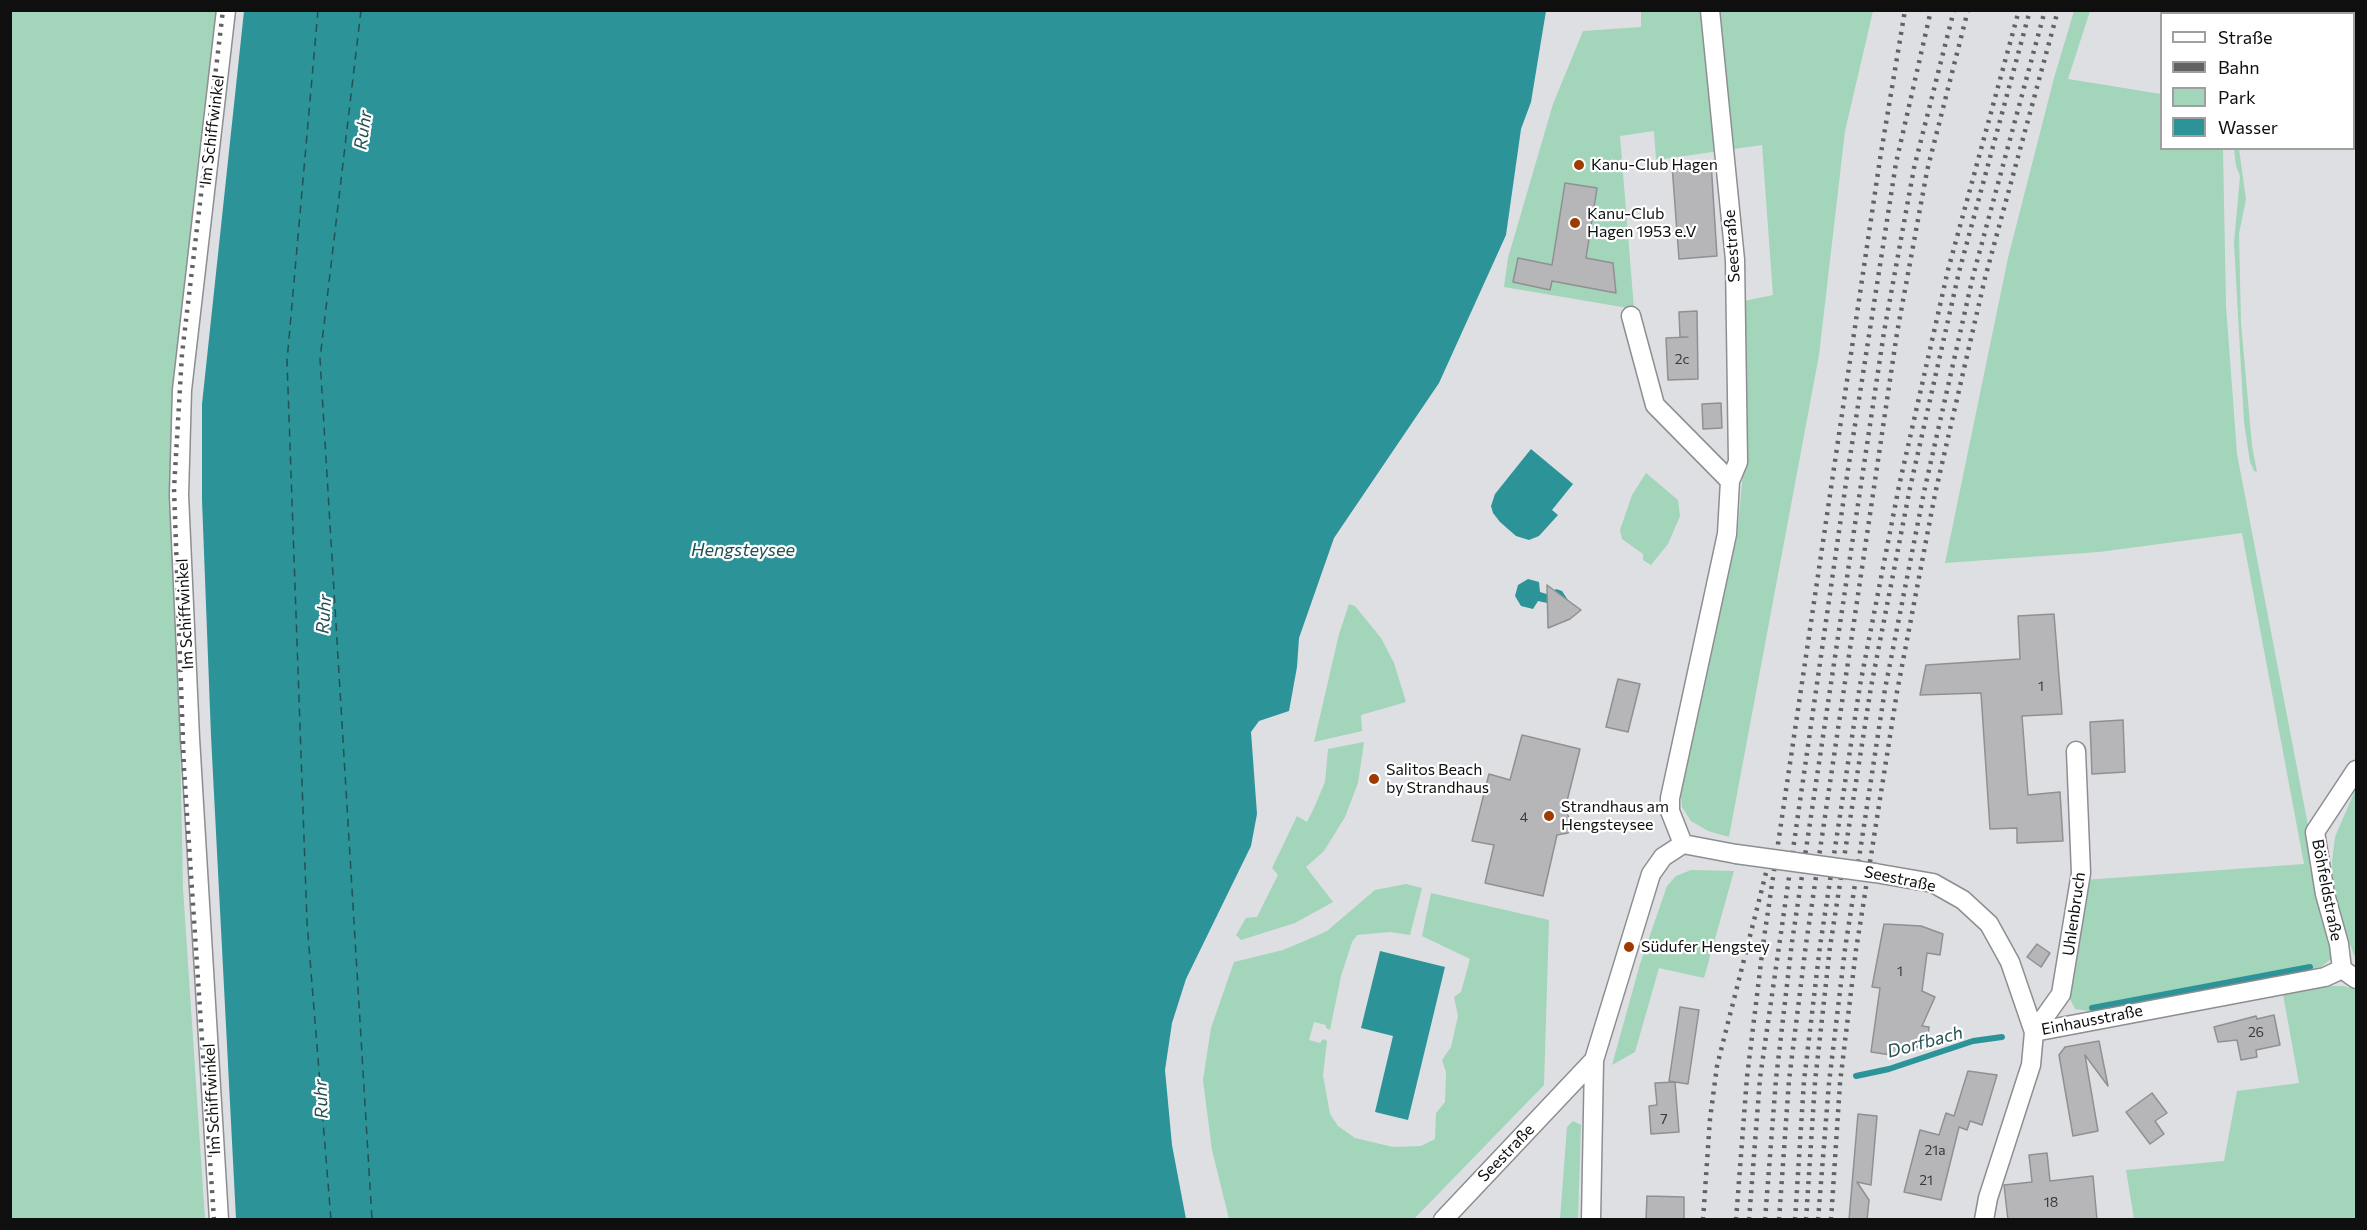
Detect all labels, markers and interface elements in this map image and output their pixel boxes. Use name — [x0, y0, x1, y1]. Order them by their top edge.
legend — [2160, 12, 2355, 150]
text: Straße — [2218, 26, 2273, 48]
text: Bahn — [2218, 56, 2260, 78]
street label: Im Schiffwinkel — [196, 74, 228, 186]
text: Park — [2218, 86, 2256, 108]
water label: Ruhr — [350, 109, 376, 151]
text: Wasser — [2218, 116, 2278, 138]
place label: Kanu-Club Hagen — [1591, 155, 1718, 175]
marker: Kanu-Club Hagen — [1572, 158, 1586, 172]
place label: Kanu-Club Hagen 1953 e.V — [1587, 204, 1697, 242]
street label: Seestraße — [1720, 209, 1744, 283]
marker: Kanu-Club Hagen 1953 e.V — [1568, 216, 1582, 230]
house number: 2c — [1675, 351, 1689, 367]
water label: Hengsteysee — [691, 539, 795, 561]
street label: Im Schiffwinkel — [173, 558, 197, 670]
water label: Ruhr — [312, 594, 336, 634]
house number: 1 — [2038, 678, 2044, 694]
place label: Salitos Beach by Strandhaus — [1386, 760, 1489, 798]
marker: Salitos Beach by Strandhaus — [1367, 772, 1381, 786]
place label: Strandhaus am Hengsteysee — [1561, 797, 1669, 835]
house number: 4 — [1520, 809, 1528, 825]
marker: Strandhaus am Hengsteysee — [1542, 809, 1556, 823]
street label: Böhfeldstraße — [2308, 837, 2346, 943]
street label: Seestraße — [1862, 862, 1938, 896]
street label: Uhlenbruch — [2059, 871, 2089, 957]
place label: Südufer Hengstey — [1641, 937, 1770, 957]
marker: Südufer Hengstey — [1622, 940, 1636, 954]
house number: 1 — [1897, 963, 1903, 979]
street label: Einhausstraße — [2040, 1001, 2144, 1039]
water label: Dorfbach — [1885, 1022, 1965, 1062]
house number: 26 — [2248, 1024, 2264, 1040]
street label: Im Schiffwinkel — [200, 1043, 224, 1155]
water label: Ruhr — [310, 1079, 332, 1119]
house number: 7 — [1660, 1111, 1668, 1127]
street label: Seestraße — [1474, 1120, 1538, 1186]
house number: 21a — [1924, 1142, 1946, 1158]
house number: 21 — [1919, 1172, 1933, 1188]
house number: 18 — [2044, 1194, 2058, 1210]

